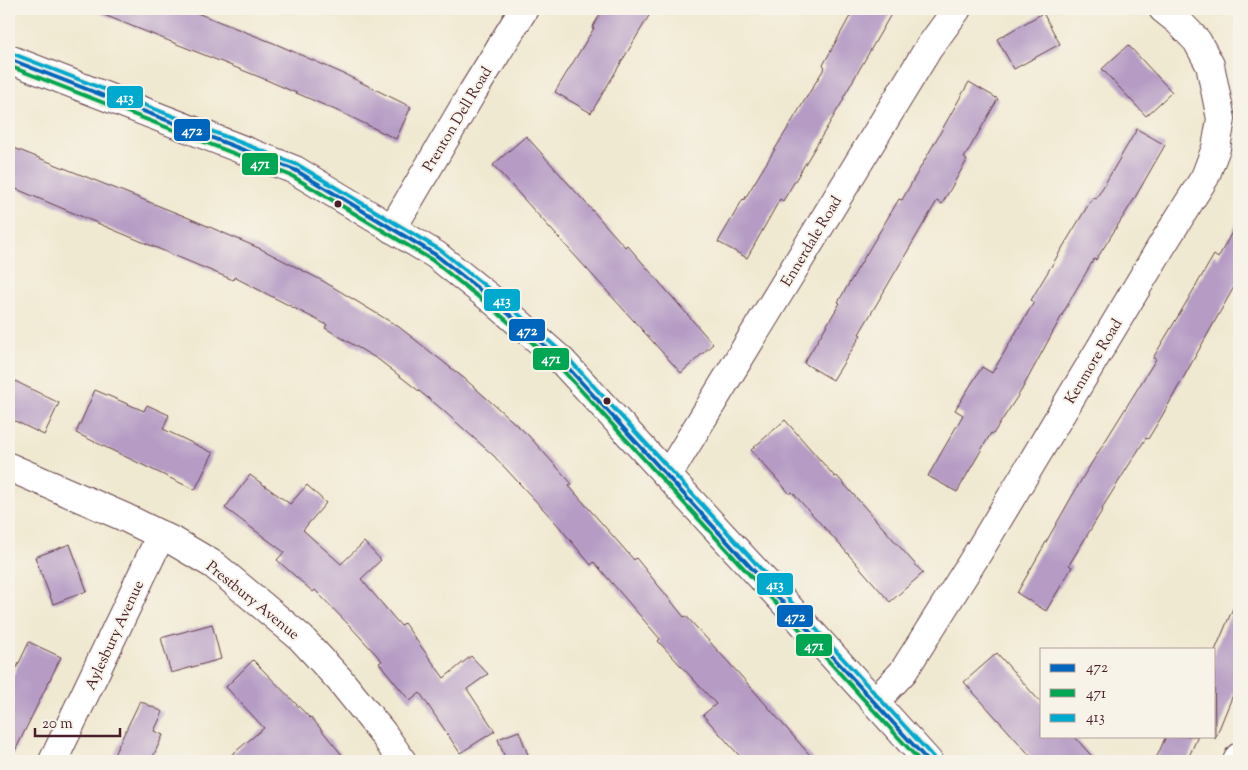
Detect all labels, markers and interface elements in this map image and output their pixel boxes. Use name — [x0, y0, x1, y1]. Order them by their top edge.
street label: Prenton Dell Road — [419, 63, 498, 176]
line badge: 413 — [106, 85, 144, 109]
text: 413 — [115, 89, 134, 109]
line badge: 472 — [173, 118, 211, 142]
text: 472 — [181, 122, 203, 142]
line badge: 471 — [241, 152, 279, 176]
text: 471 — [250, 155, 270, 175]
street label: Ennerdale Road — [777, 192, 848, 291]
unlabelled marker — [333, 199, 343, 209]
line badge: 413 — [483, 288, 521, 312]
text: 413 — [492, 292, 511, 312]
street label: Kenmore Road — [1061, 315, 1128, 408]
line badge: 472 — [508, 318, 546, 342]
text: 472 — [516, 322, 538, 342]
line badge: 471 — [532, 347, 570, 371]
text: 471 — [541, 350, 561, 370]
unlabelled marker — [602, 396, 612, 406]
street label: Prestbury Avenue — [201, 557, 303, 646]
line badge: 413 — [756, 572, 794, 596]
text: 413 — [765, 576, 784, 596]
street label: Aylesbury Avenue — [81, 577, 150, 694]
line badge: 472 — [776, 604, 814, 628]
text: 472 — [784, 608, 806, 628]
line badge: 471 — [795, 633, 833, 657]
text: 471 — [804, 637, 824, 657]
legend — [1040, 648, 1216, 738]
text: 472 — [1086, 658, 1108, 679]
text: 471 — [1086, 684, 1106, 705]
scale bar — [35, 705, 120, 737]
text: 413 — [1086, 708, 1105, 729]
text: 20 m — [42, 714, 73, 735]

